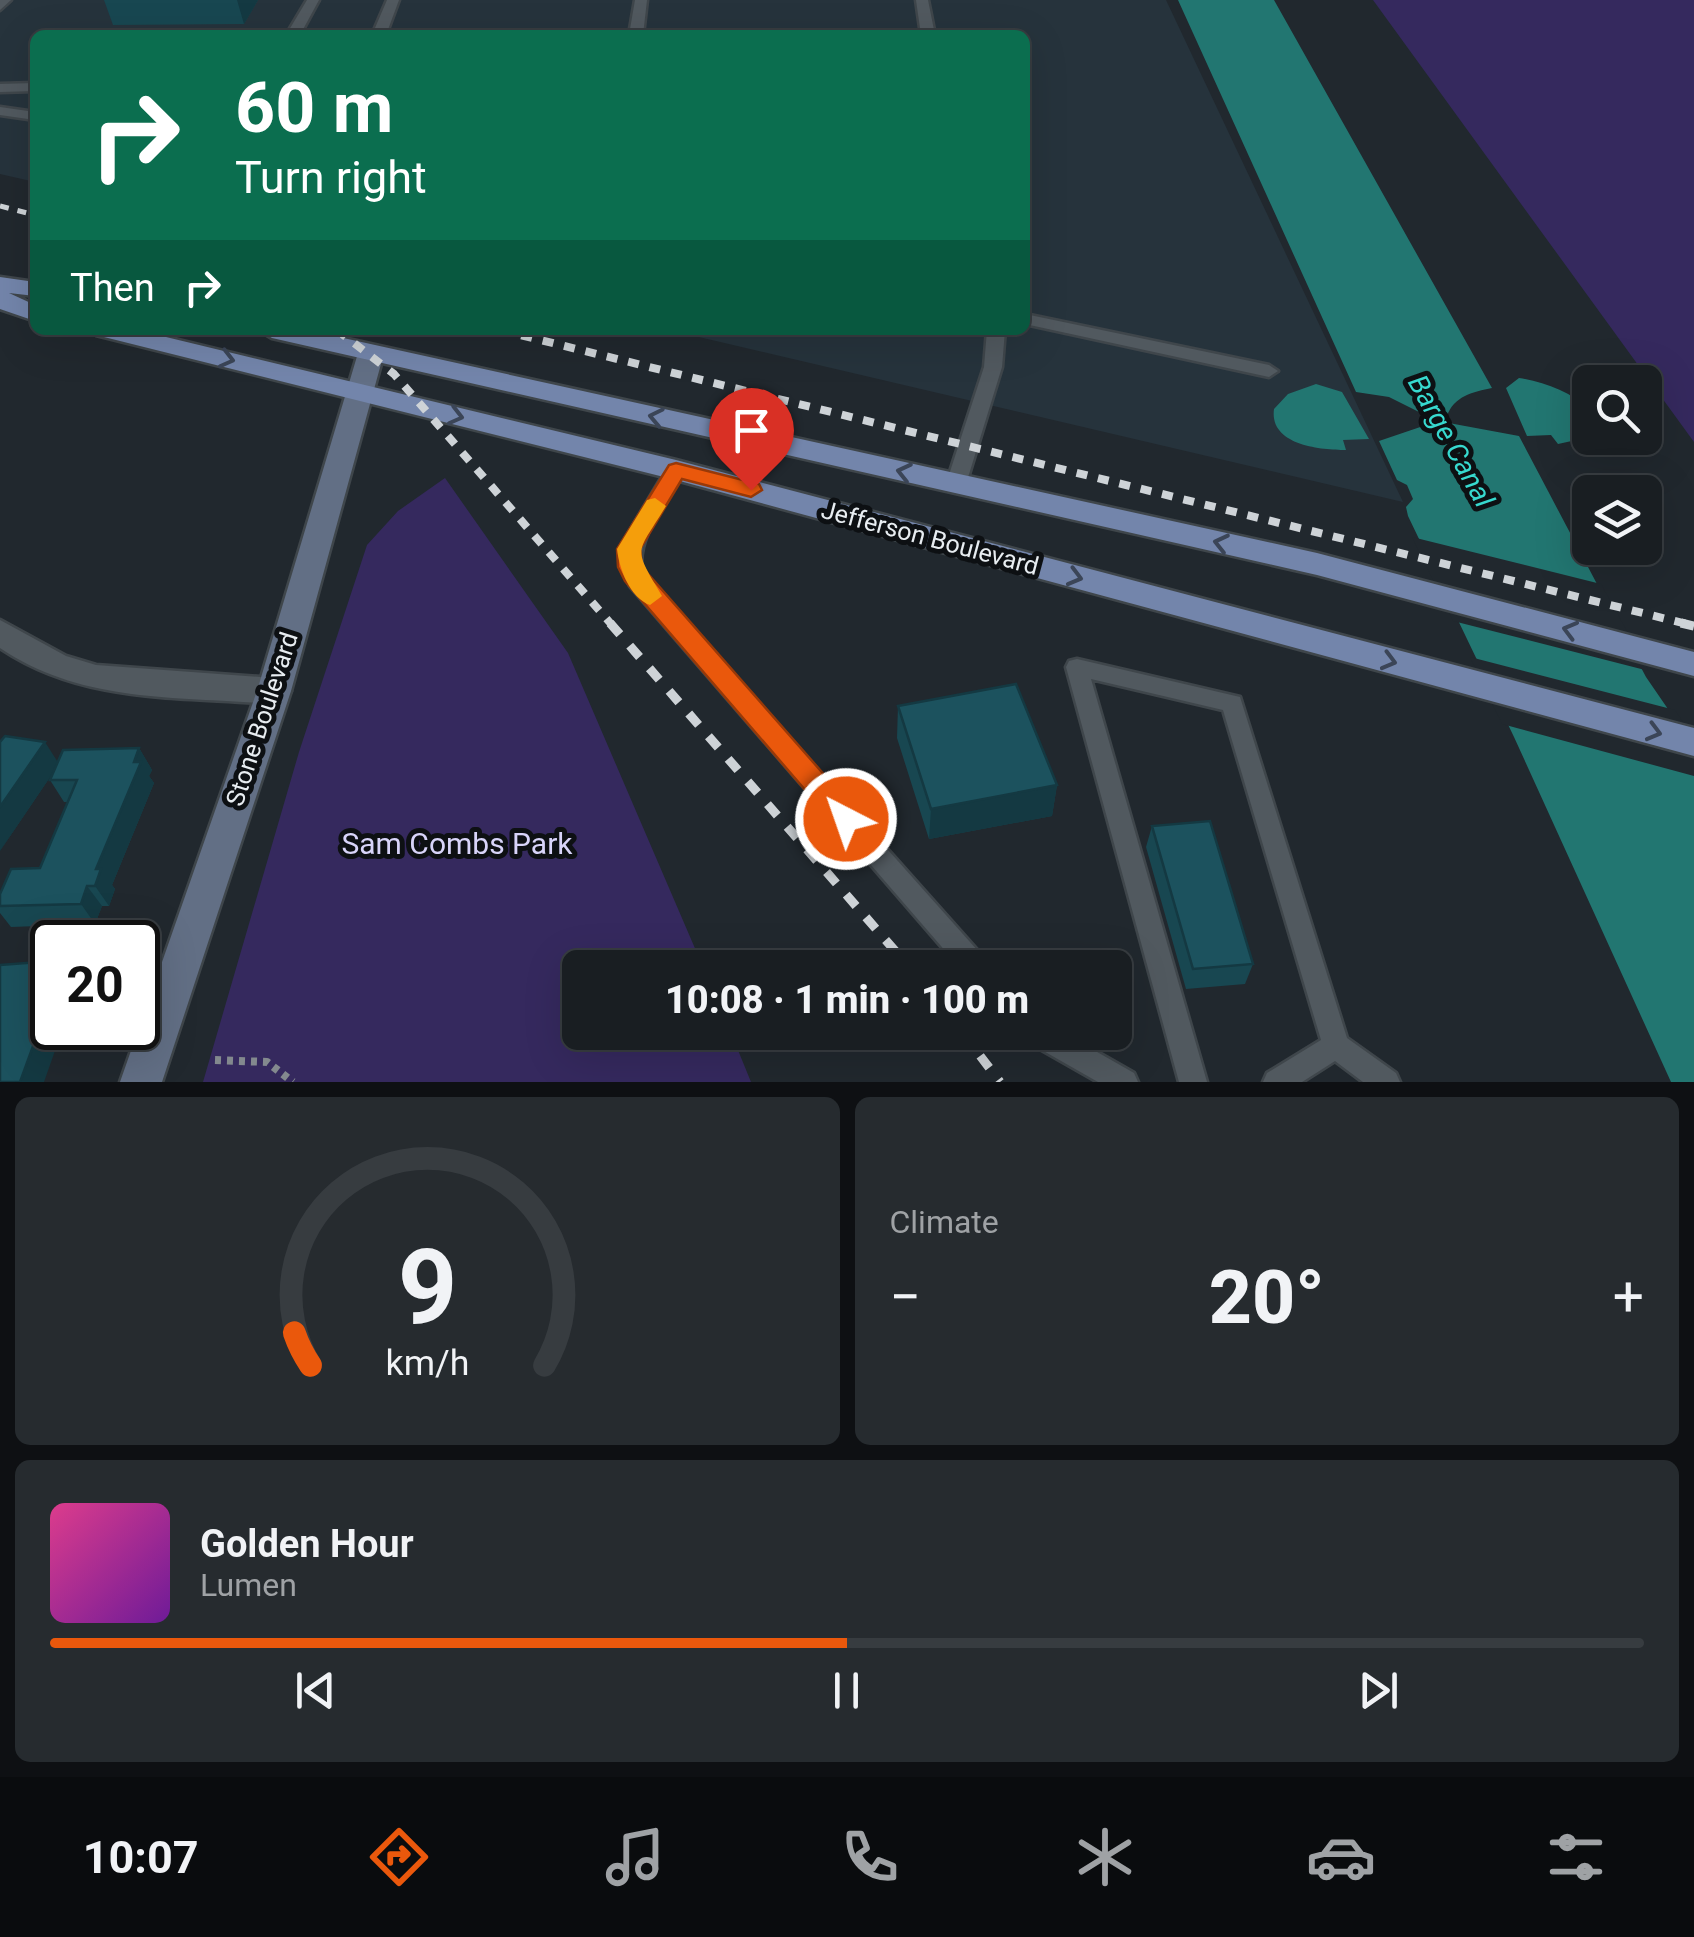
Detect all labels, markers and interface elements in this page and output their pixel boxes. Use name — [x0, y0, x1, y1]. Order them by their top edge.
text: 60 m — [235, 67, 393, 149]
icon: right — [70, 70, 200, 200]
text: Turn right — [235, 151, 427, 204]
icon: right — [175, 260, 230, 315]
text: Then — [70, 266, 155, 310]
one-way arrow — [218, 348, 235, 369]
map controls — [1572, 365, 1662, 565]
button: search — [1572, 365, 1662, 455]
water label: Barge Canal — [1401, 369, 1501, 513]
pin — [709, 388, 794, 491]
icon: arrive — [724, 403, 779, 458]
one-way arrow — [447, 404, 464, 425]
one-way arrow — [648, 407, 665, 428]
one-way arrow — [896, 463, 913, 484]
button: layers — [1572, 475, 1662, 565]
street label: Jefferson Boulevard — [818, 495, 1042, 581]
one-way arrow — [1213, 534, 1230, 555]
one-way arrow — [1066, 565, 1083, 586]
one-way arrow — [1562, 621, 1579, 642]
street label: Stone Boulevard — [220, 628, 304, 810]
one-way arrow — [1380, 649, 1397, 670]
one-way arrow — [1645, 720, 1662, 741]
position arrow — [794, 767, 898, 871]
park label: Sam Combs Park — [341, 826, 573, 861]
speed limit sign: 20 — [30, 920, 160, 1050]
text: 10:08 · 1 min · 100 m — [665, 978, 1029, 1022]
text: Climate — [890, 1203, 999, 1241]
text: 9 — [397, 1227, 457, 1348]
text: 20° — [1209, 1253, 1325, 1341]
text: − — [890, 1265, 921, 1329]
text: + — [1613, 1265, 1644, 1329]
text: km/h — [385, 1342, 469, 1384]
text: Golden Hour — [200, 1522, 414, 1566]
text: Lumen — [200, 1566, 297, 1604]
icon: previous — [288, 1663, 343, 1718]
icon: pause — [819, 1663, 874, 1718]
icon: next — [1351, 1663, 1406, 1718]
icon: directions — [364, 1822, 434, 1892]
icon: music — [600, 1822, 670, 1892]
icon: phone — [835, 1822, 905, 1892]
icon: climate — [1070, 1822, 1140, 1892]
icon: car — [1306, 1822, 1376, 1892]
icon: filters — [1541, 1822, 1611, 1892]
text: 10:07 — [83, 1831, 199, 1884]

